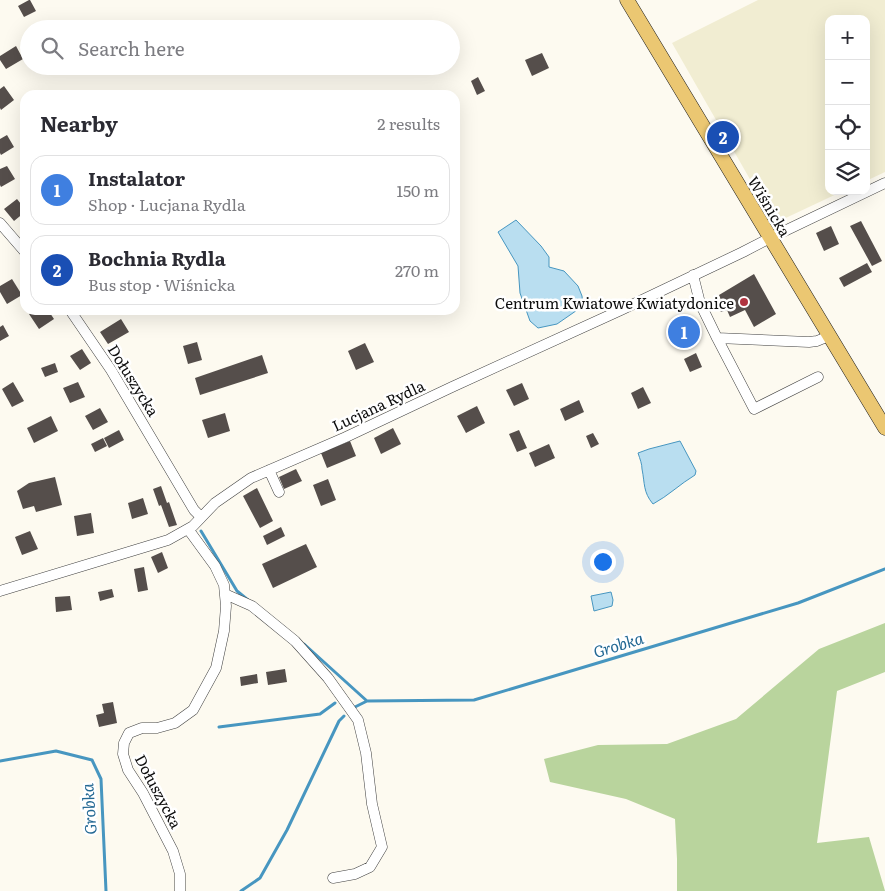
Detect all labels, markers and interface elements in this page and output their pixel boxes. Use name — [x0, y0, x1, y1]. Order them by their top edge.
map controls — [825, 15, 870, 195]
button: + — [825, 15, 870, 60]
search box — [20, 20, 460, 75]
icon: search — [38, 34, 66, 62]
text: Search here — [78, 34, 185, 62]
button: − — [825, 60, 870, 105]
button: locate — [825, 105, 870, 150]
text: Nearby — [40, 107, 118, 138]
text: 2 results — [377, 111, 440, 135]
pin: 2 — [707, 118, 739, 156]
button: layers — [825, 150, 870, 195]
text: Instalator — [88, 164, 185, 192]
street label: Wiśnicka — [743, 171, 798, 242]
text: 1 — [54, 178, 60, 202]
text: 150 m — [396, 178, 439, 202]
text: Shop · Lucjana Rydla — [88, 192, 246, 216]
text: Bochnia Rydla — [88, 244, 226, 272]
text: 2 — [53, 258, 61, 282]
text: 270 m — [395, 258, 439, 282]
text: Bus stop · Wiśnicka — [88, 272, 235, 296]
place label: Centrum Kwiatowe Kwiatydonice — [495, 291, 734, 314]
marker: Centrum Kwiatowe Kwiatydonice — [738, 296, 750, 308]
pin: 1 — [668, 313, 700, 351]
street label: Dołuszycka — [103, 339, 166, 421]
street label: Lucjana Rydla — [328, 373, 429, 437]
your location — [590, 549, 616, 575]
water label: Grobka — [590, 625, 647, 663]
street label: Dołuszycka — [130, 750, 189, 833]
water label: Grobka — [74, 782, 102, 836]

